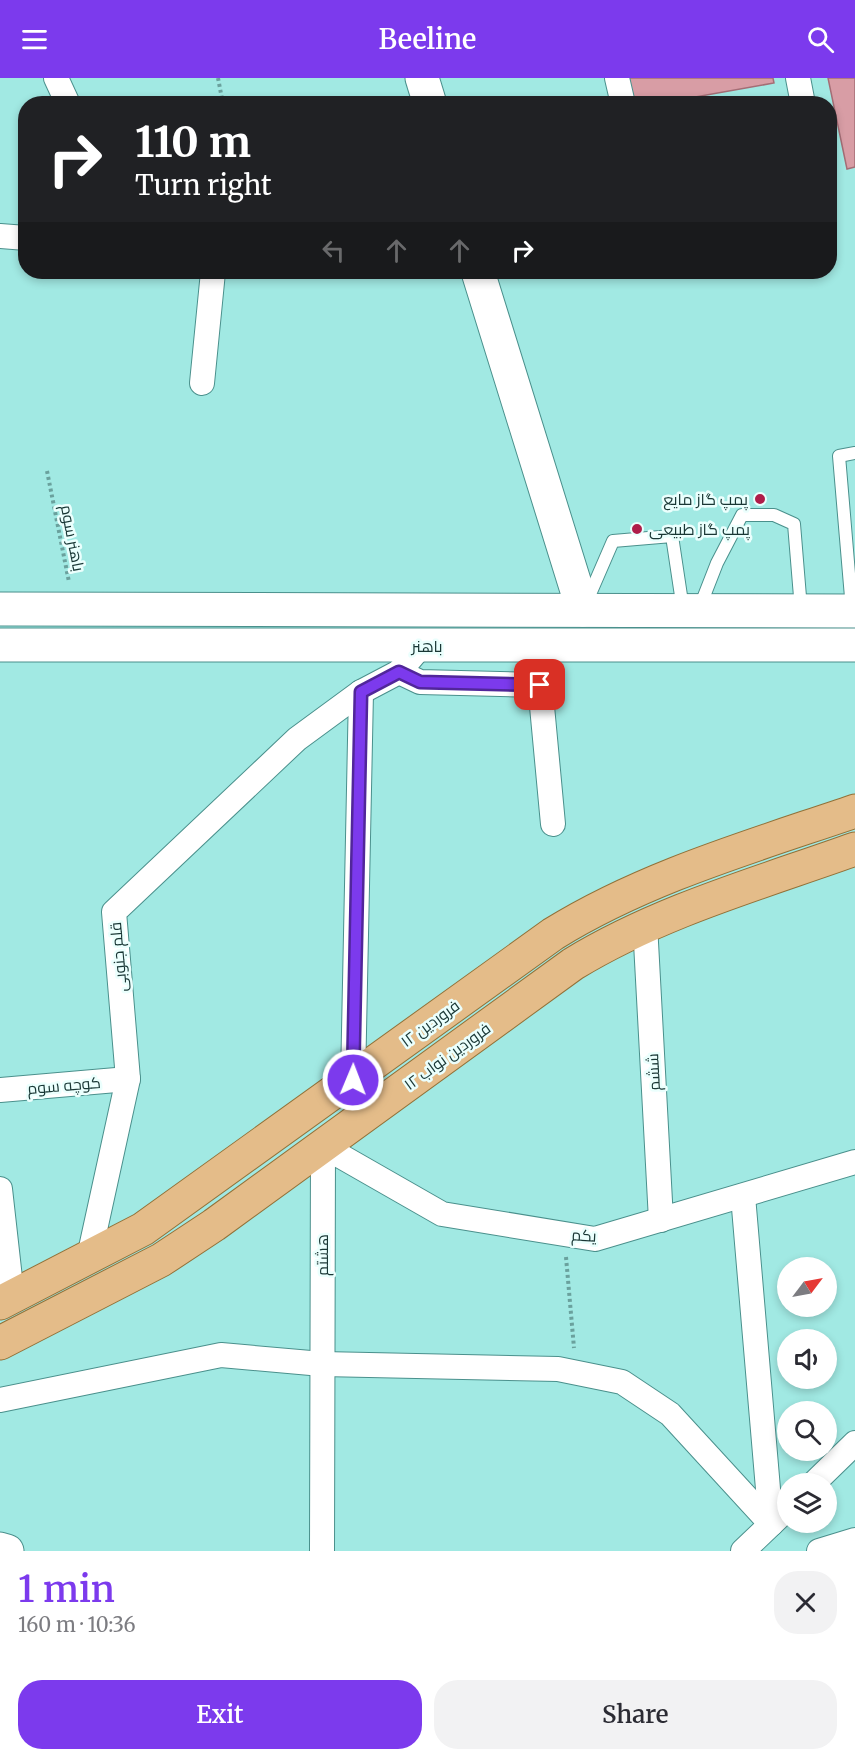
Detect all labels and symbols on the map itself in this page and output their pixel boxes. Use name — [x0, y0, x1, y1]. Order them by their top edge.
place label: پمپ گاز مایع — [663, 489, 749, 511]
marker: پمپ گاز مایع — [753, 492, 767, 506]
street label: باهنر سوم — [55, 503, 89, 573]
place label: پمپ گاز طبیعی — [649, 519, 751, 541]
marker: پمپ گاز طبیعی — [630, 522, 644, 536]
street label: باهنر — [410, 636, 443, 656]
pin — [514, 659, 565, 710]
street label: قلم جنوبی — [105, 921, 133, 993]
street label: ۱۲ فروردین — [397, 995, 464, 1052]
street label: ۱۲ فروردین نواب — [400, 1018, 495, 1095]
position arrow — [321, 1048, 385, 1112]
street label: ششم — [642, 1053, 666, 1091]
street label: کوچه سوم — [26, 1072, 102, 1100]
street label: یکم — [571, 1224, 598, 1248]
street label: هشتم — [312, 1234, 334, 1276]
north arrow — [777, 1257, 837, 1317]

